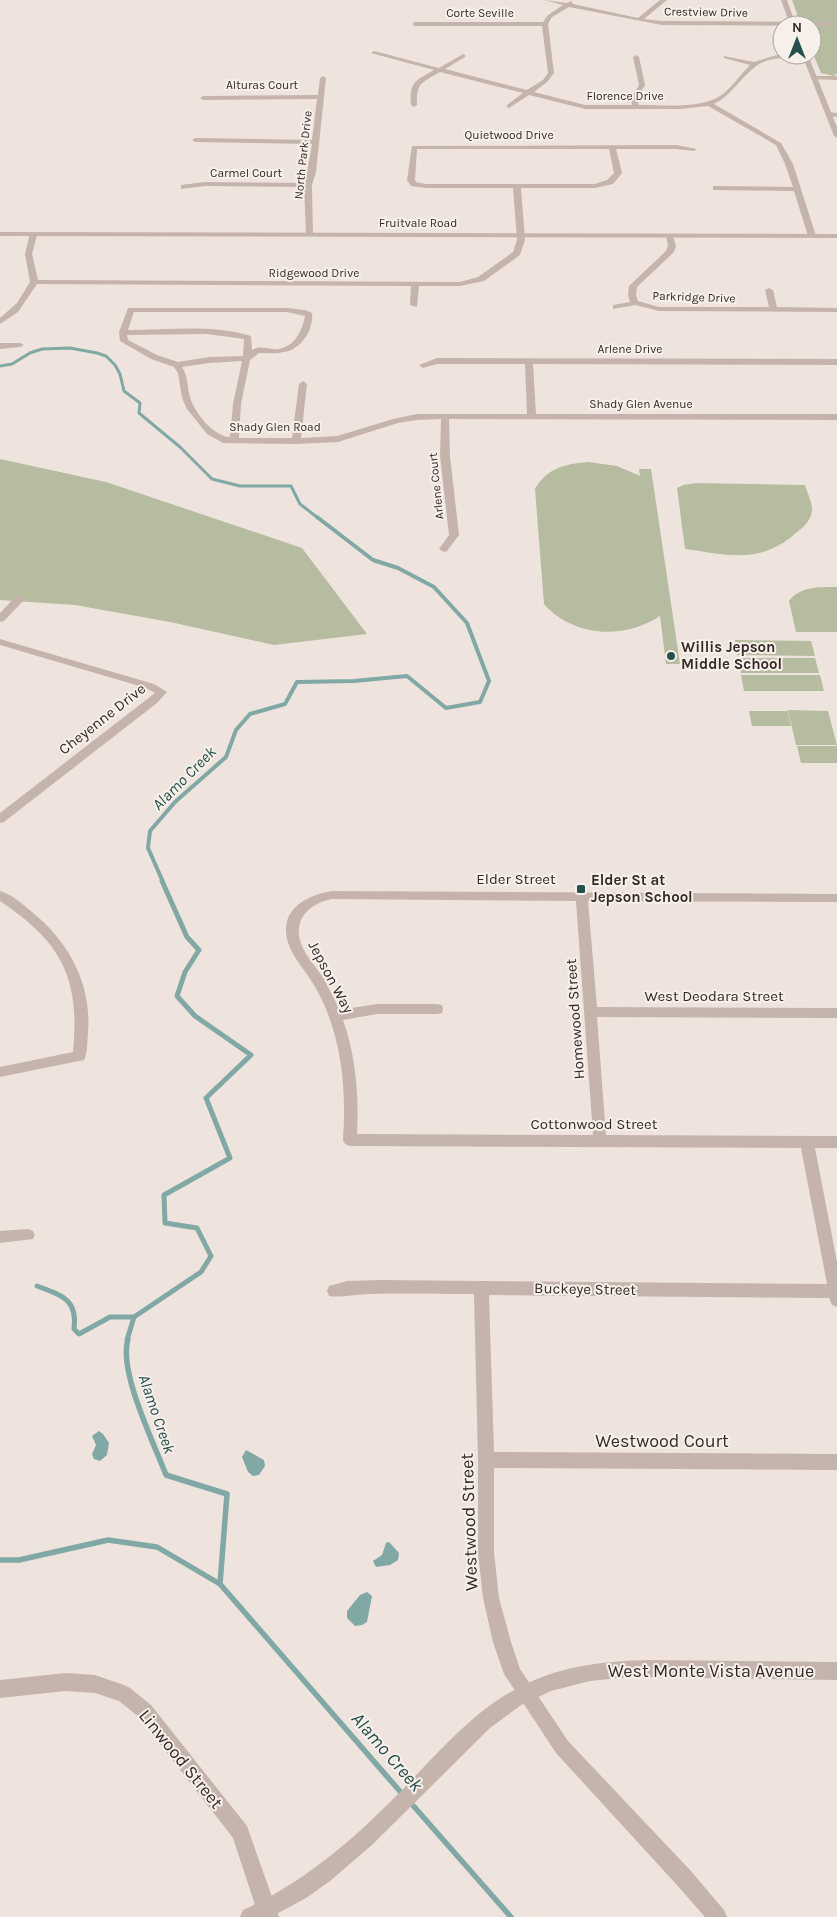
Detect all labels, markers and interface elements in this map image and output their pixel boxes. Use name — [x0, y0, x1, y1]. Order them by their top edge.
street label: Crestview Drive — [664, 4, 748, 20]
street label: Corte Seville — [446, 6, 514, 20]
north arrow — [772, 15, 822, 65]
text: N — [792, 19, 802, 36]
street label: Alturas Court — [226, 78, 299, 92]
street label: Florence Drive — [586, 89, 664, 103]
street label: North Park Drive — [291, 110, 315, 200]
street label: Quietwood Drive — [464, 128, 554, 142]
street label: Carmel Court — [210, 166, 282, 180]
street label: Fruitvale Road — [379, 216, 457, 230]
street label: Ridgewood Drive — [269, 266, 359, 280]
street label: Parkridge Drive — [652, 289, 736, 305]
street label: Arlene Drive — [597, 342, 663, 356]
street label: Shady Glen Avenue — [589, 397, 693, 411]
street label: Shady Glen Road — [229, 420, 321, 434]
street label: Arlene Court — [425, 451, 446, 520]
place label: Willis Jepson Middle School — [681, 638, 782, 673]
marker: Willis Jepson Middle School — [665, 650, 677, 662]
street label: Cheyenne Drive — [55, 680, 149, 758]
water label: Alamo Creek — [148, 742, 220, 814]
street label: Elder Street — [476, 870, 556, 888]
place label: Elder St at Jepson School — [591, 871, 693, 906]
marker: Elder St at Jepson School — [575, 883, 587, 895]
street label: Jepson Way — [304, 938, 358, 1016]
street label: Homewood Street — [562, 958, 588, 1080]
street label: West Deodara Street — [644, 987, 784, 1005]
street label: Cottonwood Street — [531, 1115, 658, 1133]
street label: Buckeye Street — [534, 1279, 636, 1299]
water label: Alamo Creek — [135, 1372, 180, 1457]
street label: Westwood Court — [595, 1430, 729, 1452]
street label: Westwood Street — [456, 1452, 482, 1591]
street label: West Monte Vista Avenue — [608, 1660, 814, 1682]
street label: Linwood Street — [134, 1705, 228, 1813]
water label: Alamo Creek — [347, 1708, 428, 1796]

